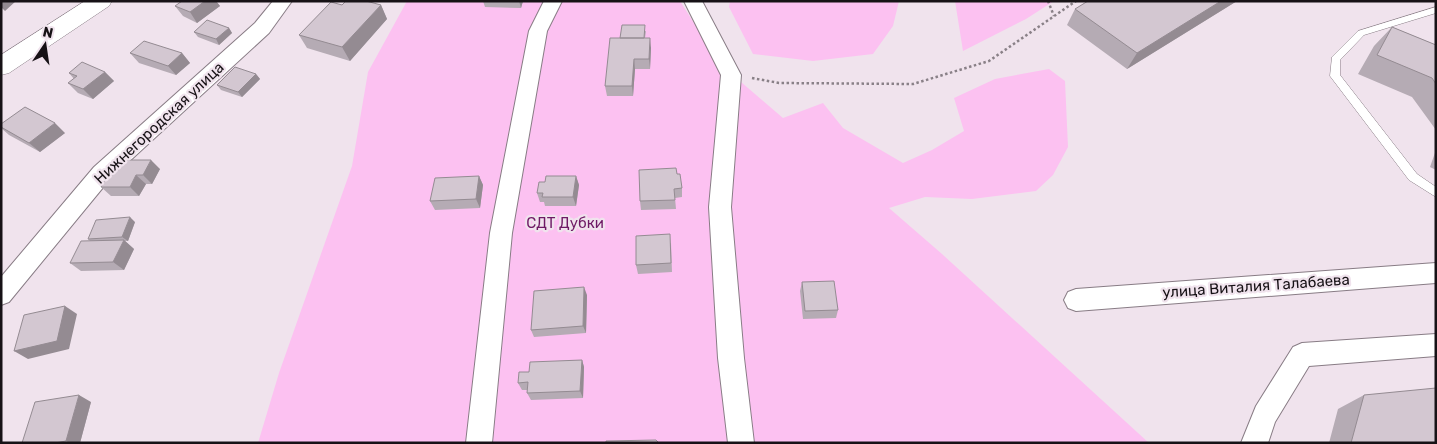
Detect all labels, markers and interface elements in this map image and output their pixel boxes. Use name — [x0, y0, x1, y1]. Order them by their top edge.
north arrow — [20, 20, 70, 70]
text: N — [41, 23, 55, 42]
street label: Нижнегородская улица — [91, 58, 227, 188]
park label: СДТ Дубки — [526, 214, 604, 232]
street label: улица Виталия Талабаева — [1162, 270, 1350, 302]

